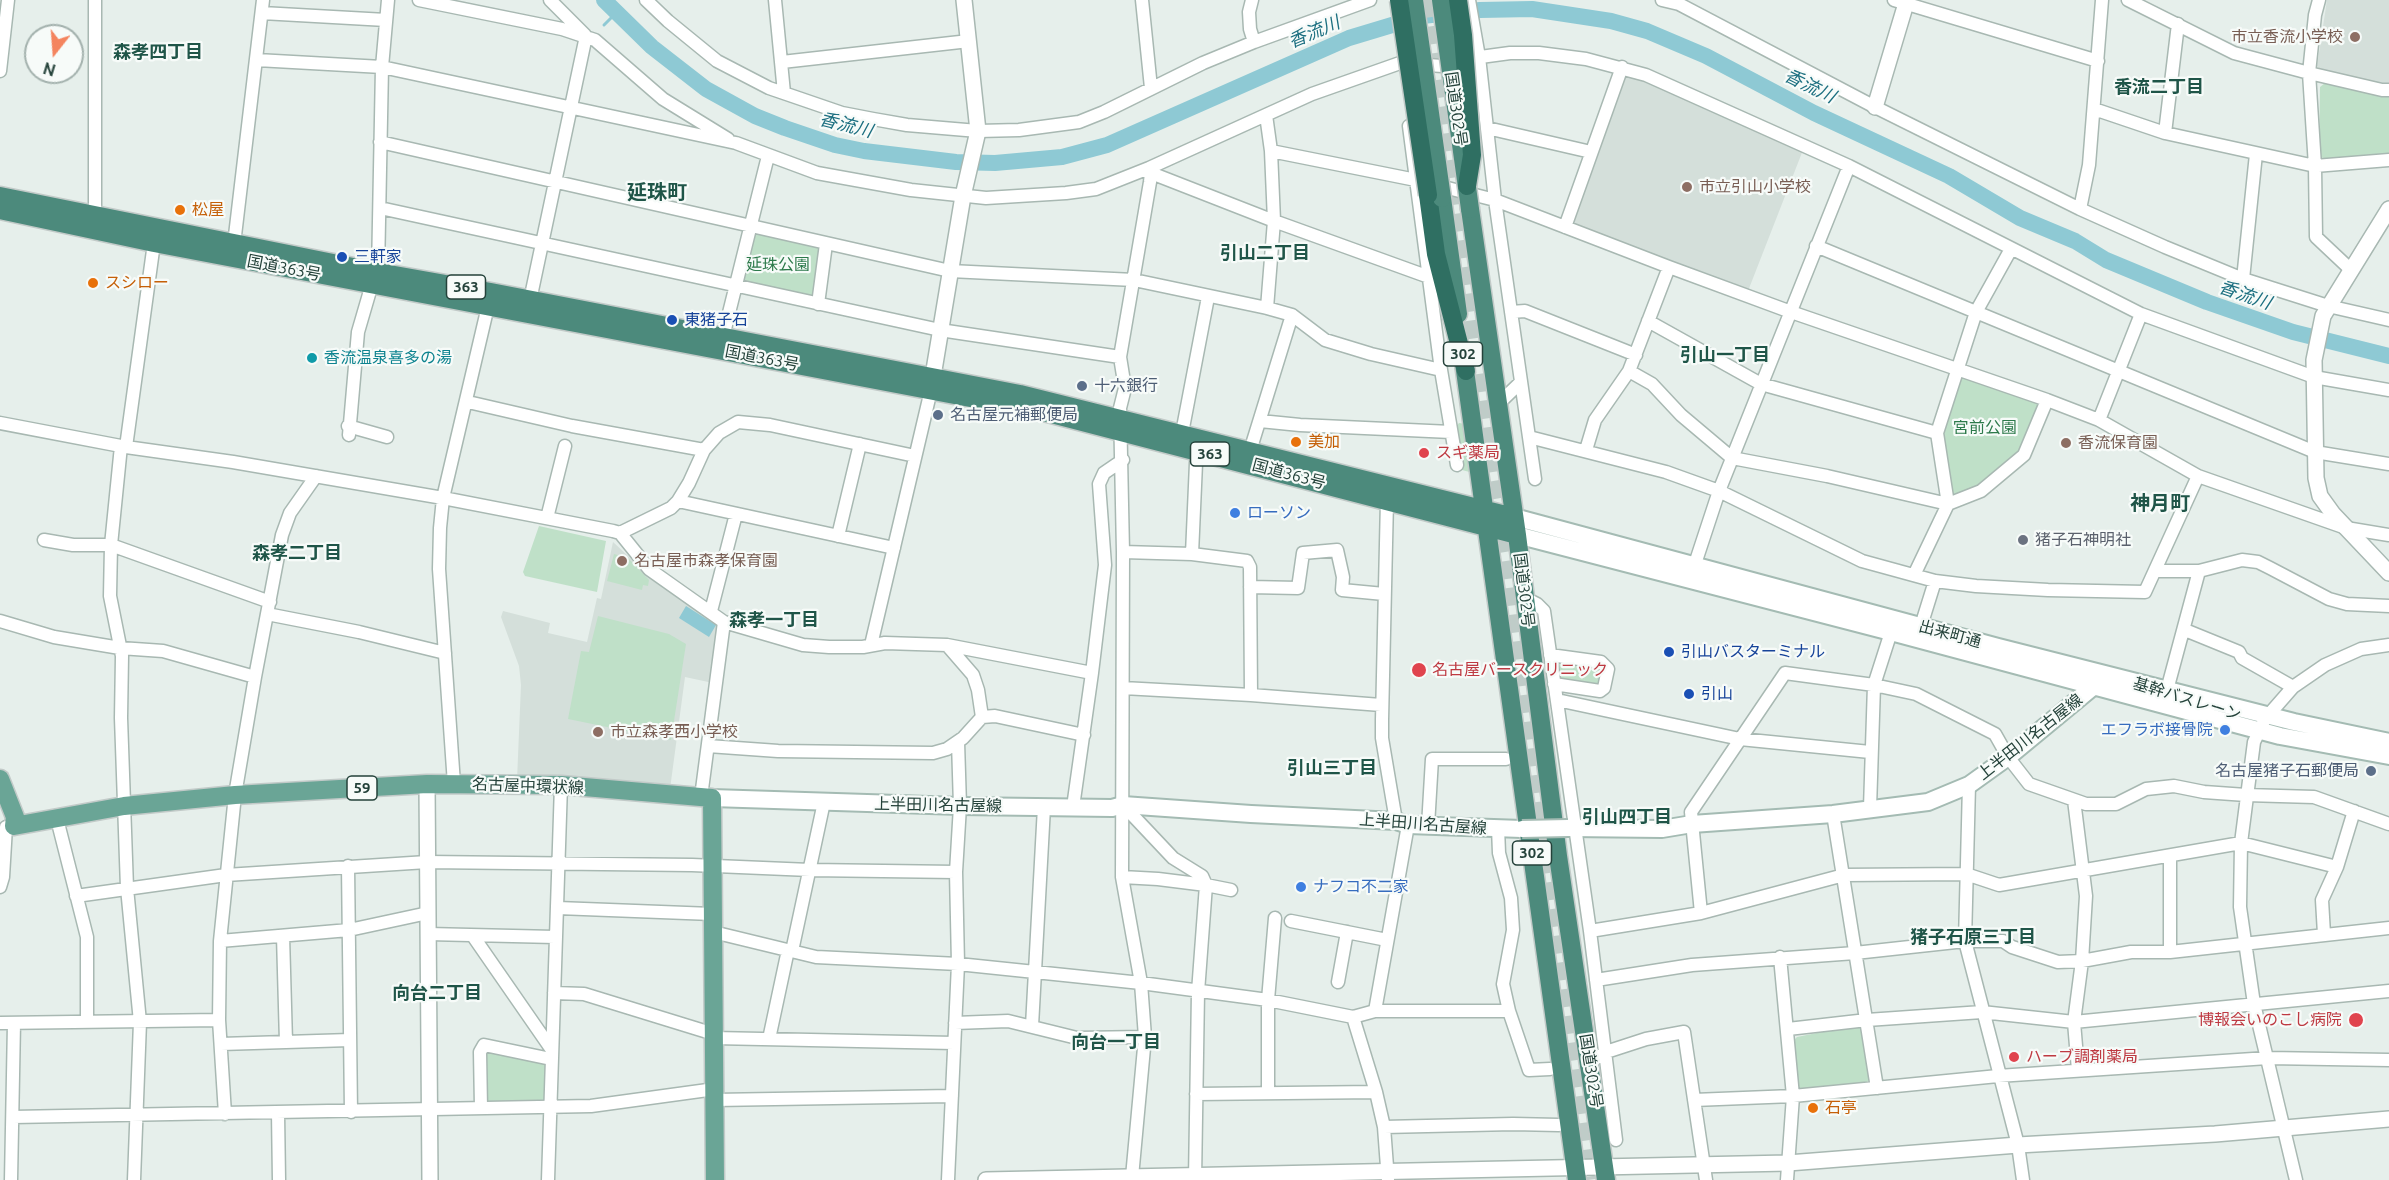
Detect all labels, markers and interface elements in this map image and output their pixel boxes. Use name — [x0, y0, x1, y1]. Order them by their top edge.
water label: 香流川 — [1285, 12, 1343, 52]
north arrow — [24, 24, 84, 84]
place label: 市立香流小学校 — [2231, 27, 2343, 47]
marker: 市立香流小学校 — [2348, 30, 2362, 44]
district label: 森孝四丁目 — [113, 41, 203, 63]
text: N — [41, 59, 58, 80]
water label: 香流川 — [1781, 64, 1839, 108]
street label: 国道302号 — [1441, 70, 1471, 148]
district label: 香流二丁目 — [2114, 76, 2204, 98]
water label: 香流川 — [817, 108, 875, 142]
place label: 市立引山小学校 — [1699, 177, 1811, 197]
district label: 延珠町 — [627, 180, 687, 204]
marker: 市立引山小学校 — [1680, 180, 1694, 194]
place label: 松屋 — [192, 200, 224, 220]
marker: 松屋 — [173, 203, 187, 217]
district label: 引山二丁目 — [1220, 242, 1310, 264]
place label: 三軒家 — [354, 247, 402, 267]
marker: 三軒家 — [335, 250, 349, 264]
street label: 国道363号 — [245, 251, 323, 285]
park label: 延珠公園 — [746, 255, 810, 275]
place label: スシロー — [105, 273, 169, 293]
road number: 363 — [446, 275, 486, 299]
marker: スシロー — [86, 276, 100, 290]
water label: 香流川 — [2216, 276, 2274, 314]
place label: 東猪子石 — [684, 310, 748, 330]
marker: 東猪子石 — [665, 313, 679, 327]
street label: 国道363号 — [723, 341, 801, 375]
road number: 302 — [1444, 342, 1482, 366]
district label: 引山一丁目 — [1680, 344, 1770, 366]
place label: 香流温泉喜多の湯 — [324, 348, 452, 368]
marker: 香流温泉喜多の湯 — [305, 351, 319, 365]
place label: 十六銀行 — [1094, 376, 1158, 396]
marker: 十六銀行 — [1075, 379, 1089, 393]
place label: 名古屋元補郵便局 — [950, 405, 1078, 425]
marker: 名古屋元補郵便局 — [931, 408, 945, 422]
park label: 宮前公園 — [1953, 418, 2017, 438]
place label: 美加 — [1308, 432, 1340, 452]
place label: 香流保育園 — [2078, 433, 2158, 453]
marker: 美加 — [1289, 435, 1303, 449]
marker: 香流保育園 — [2059, 436, 2073, 450]
road number: 363 — [1190, 442, 1230, 466]
place label: スギ薬局 — [1436, 443, 1500, 463]
marker: スギ薬局 — [1417, 446, 1431, 460]
street label: 国道363号 — [1250, 455, 1328, 493]
district label: 神月町 — [2130, 491, 2190, 515]
place label: ローソン — [1247, 503, 1311, 523]
marker: ローソン — [1228, 506, 1242, 520]
place label: 猪子石神明社 — [2035, 530, 2131, 550]
marker: 猪子石神明社 — [2016, 533, 2030, 547]
district label: 森孝二丁目 — [252, 542, 342, 564]
place label: 名古屋市森孝保育園 — [634, 551, 778, 571]
street label: 国道302号 — [1510, 552, 1538, 628]
marker: 名古屋市森孝保育園 — [615, 554, 629, 568]
district label: 森孝一丁目 — [729, 609, 819, 631]
street label: 出来町通 — [1917, 616, 1983, 652]
place label: 引山バスターミナル — [1681, 642, 1825, 662]
marker: 引山バスターミナル — [1662, 645, 1676, 659]
place label: 名古屋バースクリニック — [1432, 660, 1608, 680]
marker: 名古屋バースクリニック — [1410, 661, 1428, 679]
street label: 基幹バスレーン — [2131, 673, 2243, 725]
place label: 引山 — [1701, 684, 1733, 704]
marker: 引山 — [1682, 687, 1696, 701]
street label: 上半田川名古屋線 — [1974, 690, 2086, 784]
place label: エフラボ接骨院 — [2101, 720, 2213, 740]
place label: 市立森孝西小学校 — [610, 722, 738, 742]
marker: エフラボ接骨院 — [2218, 723, 2232, 737]
marker: 市立森孝西小学校 — [591, 725, 605, 739]
district label: 引山三丁目 — [1287, 757, 1377, 779]
place label: 名古屋猪子石郵便局 — [2215, 761, 2359, 781]
marker: 名古屋猪子石郵便局 — [2364, 764, 2378, 778]
street label: 名古屋中環状線 — [472, 774, 584, 798]
road number: 59 — [347, 776, 377, 800]
street label: 上半田川名古屋線 — [874, 794, 1002, 816]
district label: 引山四丁目 — [1582, 806, 1672, 828]
street label: 上半田川名古屋線 — [1358, 810, 1488, 838]
road number: 302 — [1512, 841, 1552, 865]
place label: ナフコ不二家 — [1313, 877, 1409, 897]
marker: ナフコ不二家 — [1294, 880, 1308, 894]
district label: 猪子石原三丁目 — [1910, 926, 2036, 948]
district label: 向台二丁目 — [392, 982, 482, 1004]
place label: 博報会いのこし病院 — [2198, 1010, 2342, 1030]
marker: 博報会いのこし病院 — [2347, 1011, 2365, 1029]
district label: 向台一丁目 — [1071, 1031, 1161, 1053]
street label: 国道302号 — [1576, 1032, 1606, 1110]
place label: ハーブ調剤薬局 — [2026, 1047, 2138, 1067]
marker: ハーブ調剤薬局 — [2007, 1050, 2021, 1064]
place label: 石亭 — [1825, 1098, 1857, 1118]
marker: 石亭 — [1806, 1101, 1820, 1115]

